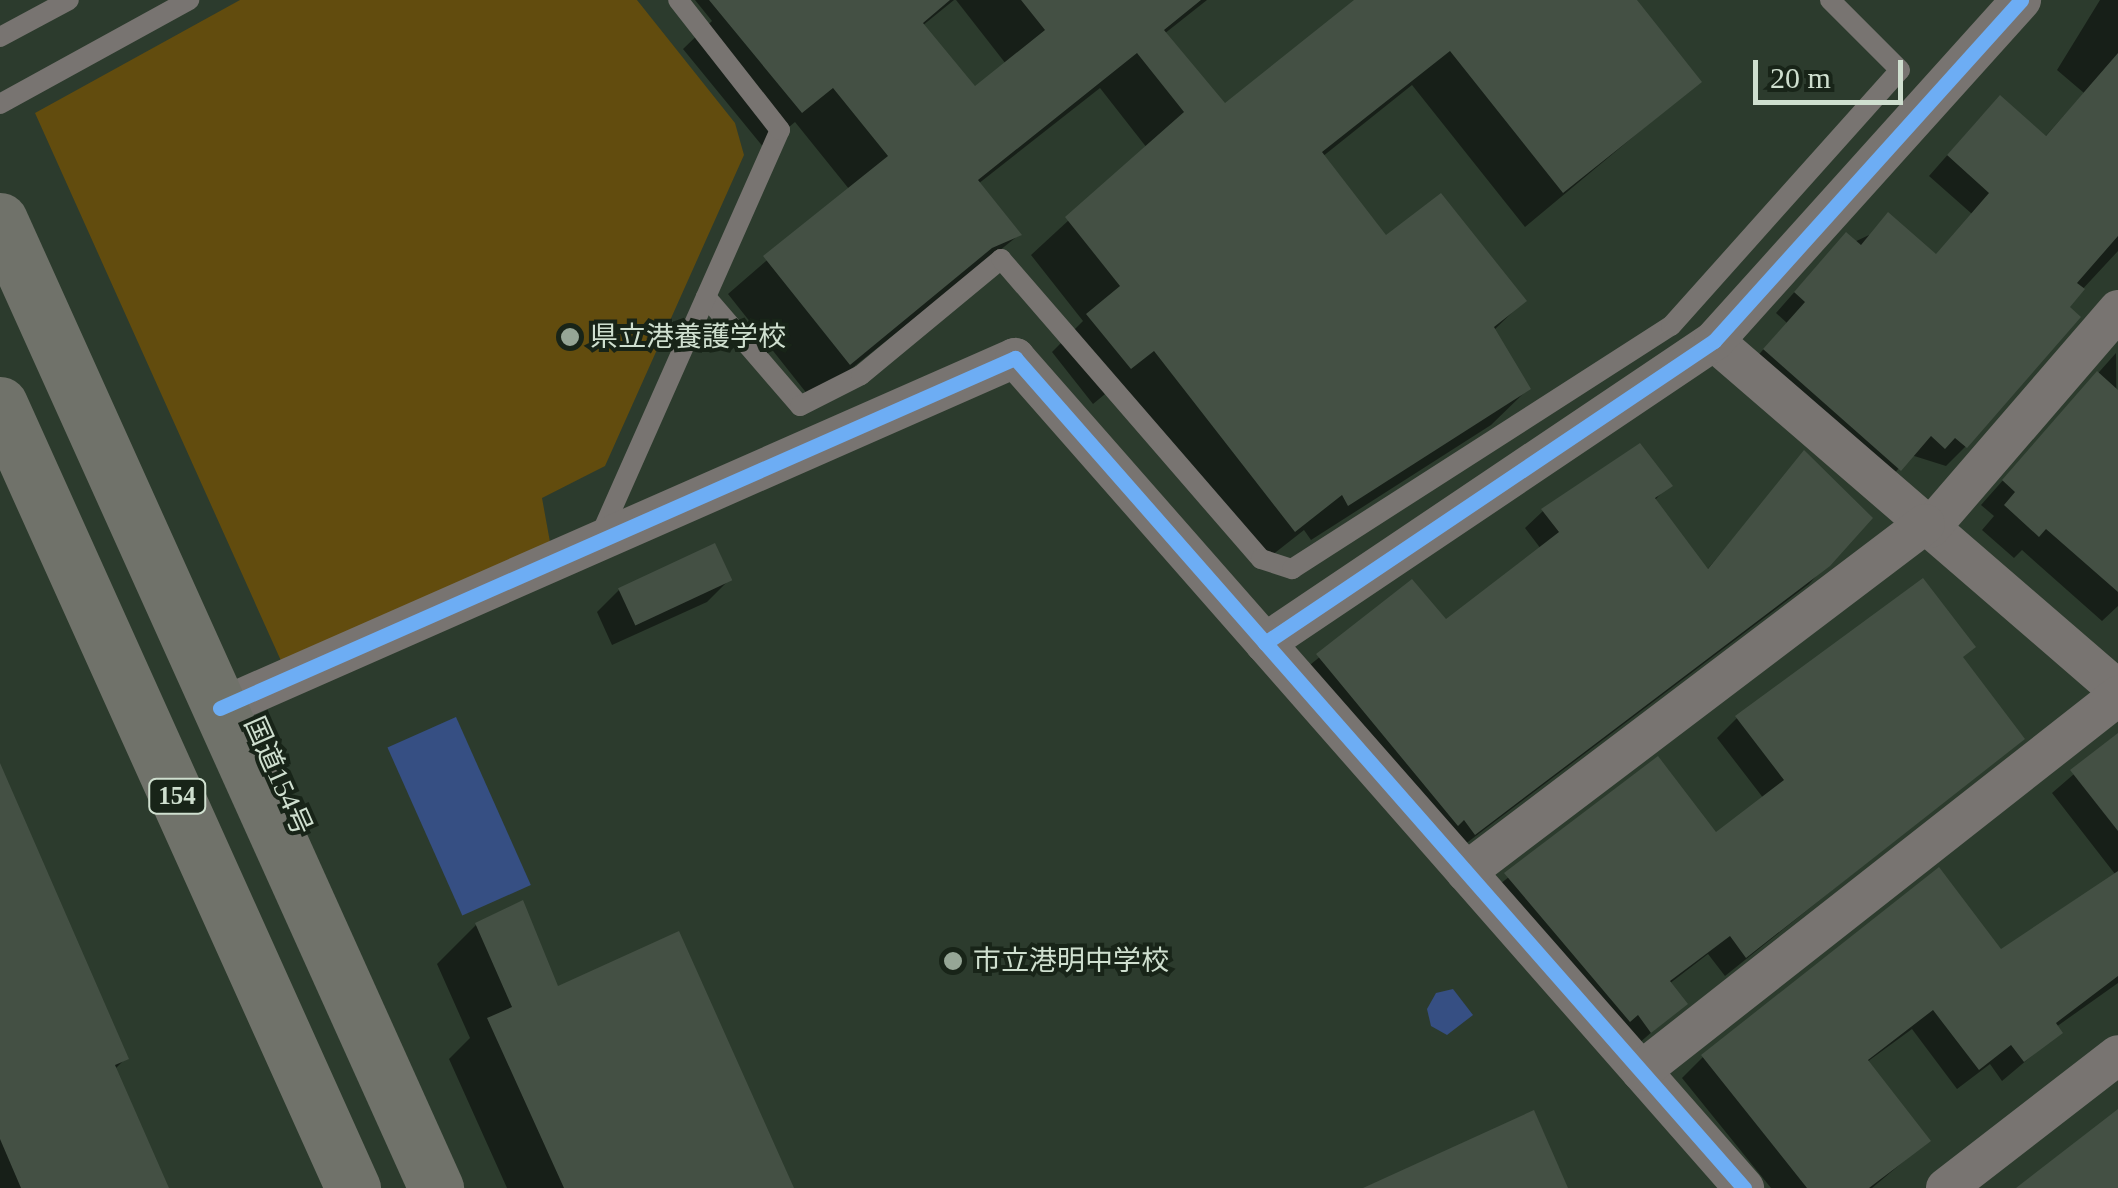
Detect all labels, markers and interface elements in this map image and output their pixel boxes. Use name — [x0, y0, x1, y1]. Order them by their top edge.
scale bar — [1758, 40, 1908, 102]
text: 20 m — [1770, 61, 1831, 94]
place label: 県立港養護学校 — [590, 320, 786, 354]
marker: 県立港養護学校 — [559, 326, 581, 348]
street label: 国道154号 — [237, 712, 319, 840]
road number: 154 — [147, 776, 207, 816]
place label: 市立港明中学校 — [973, 944, 1169, 978]
marker: 市立港明中学校 — [942, 950, 964, 972]

